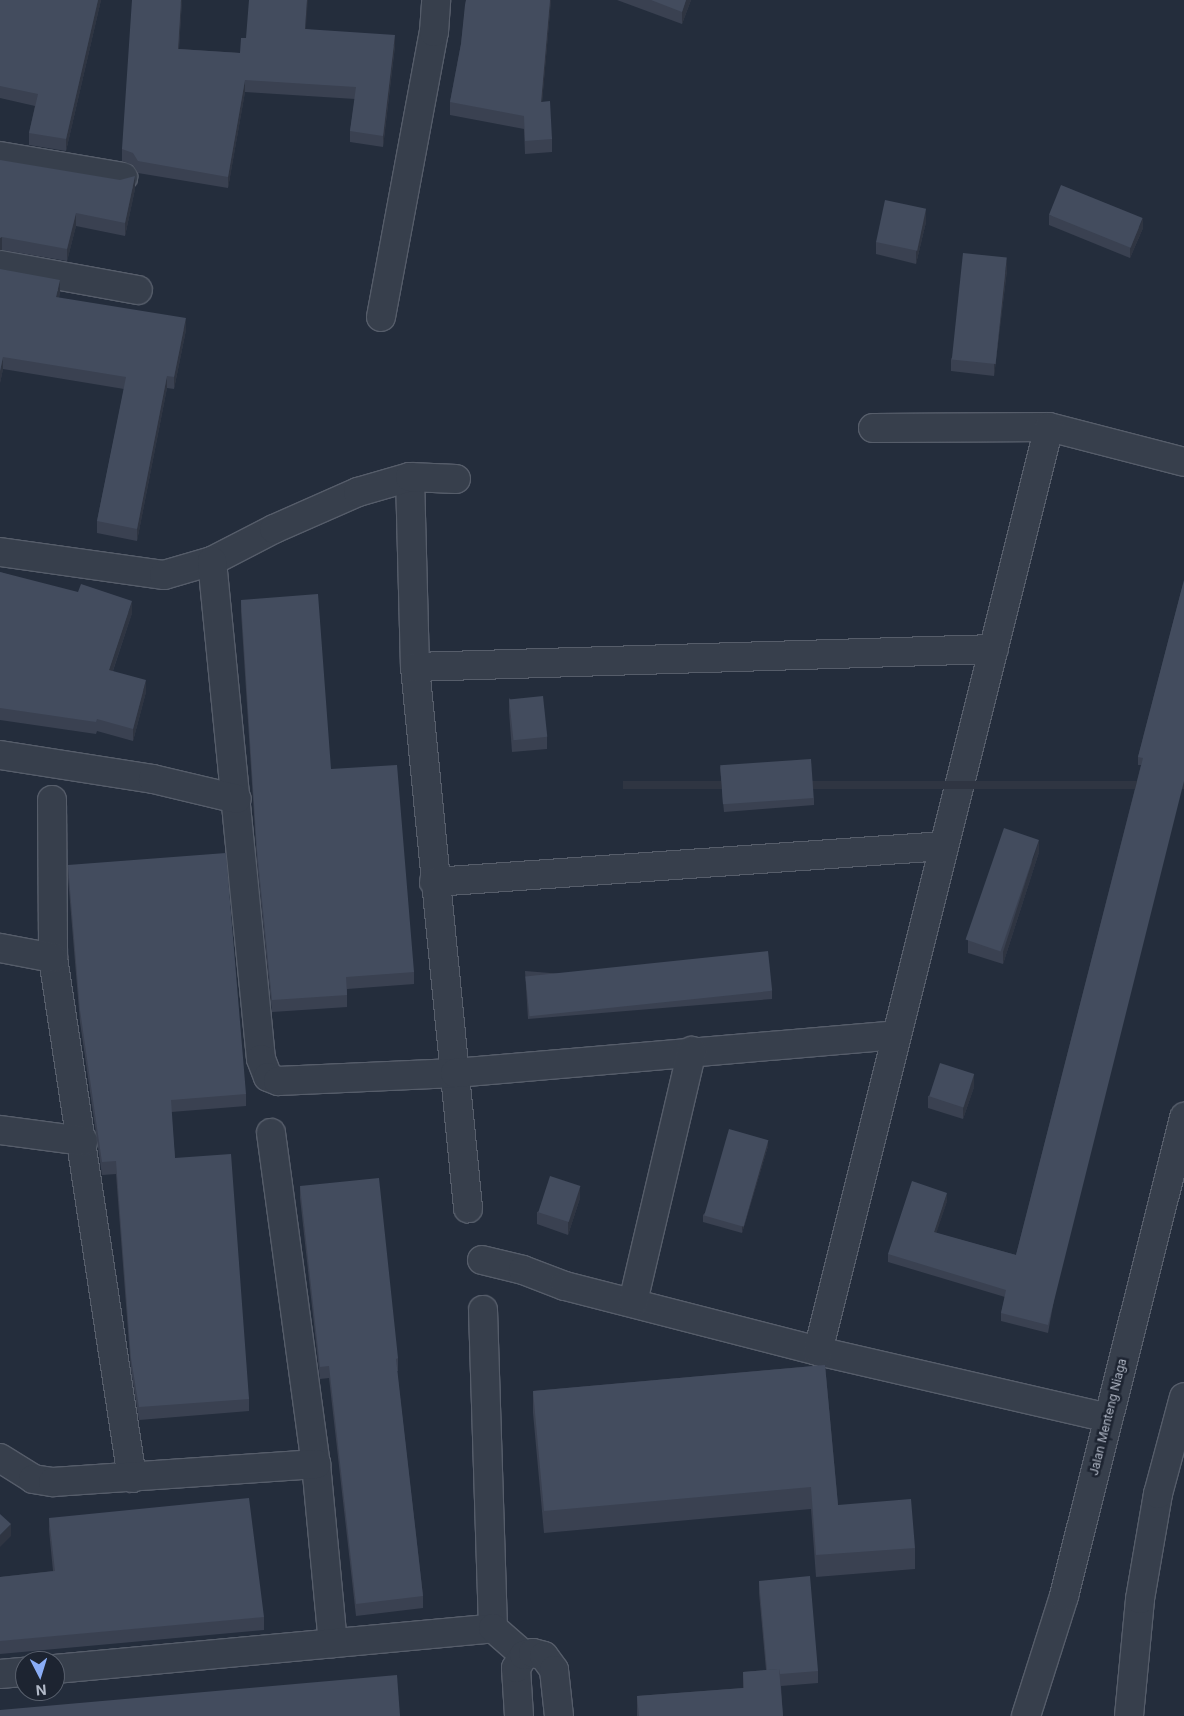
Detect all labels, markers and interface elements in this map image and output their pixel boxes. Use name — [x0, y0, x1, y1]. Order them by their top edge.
street label: Jalan Menteng Niaga — [1086, 1357, 1130, 1477]
north arrow — [15, 1651, 65, 1701]
text: N — [35, 1682, 47, 1699]

